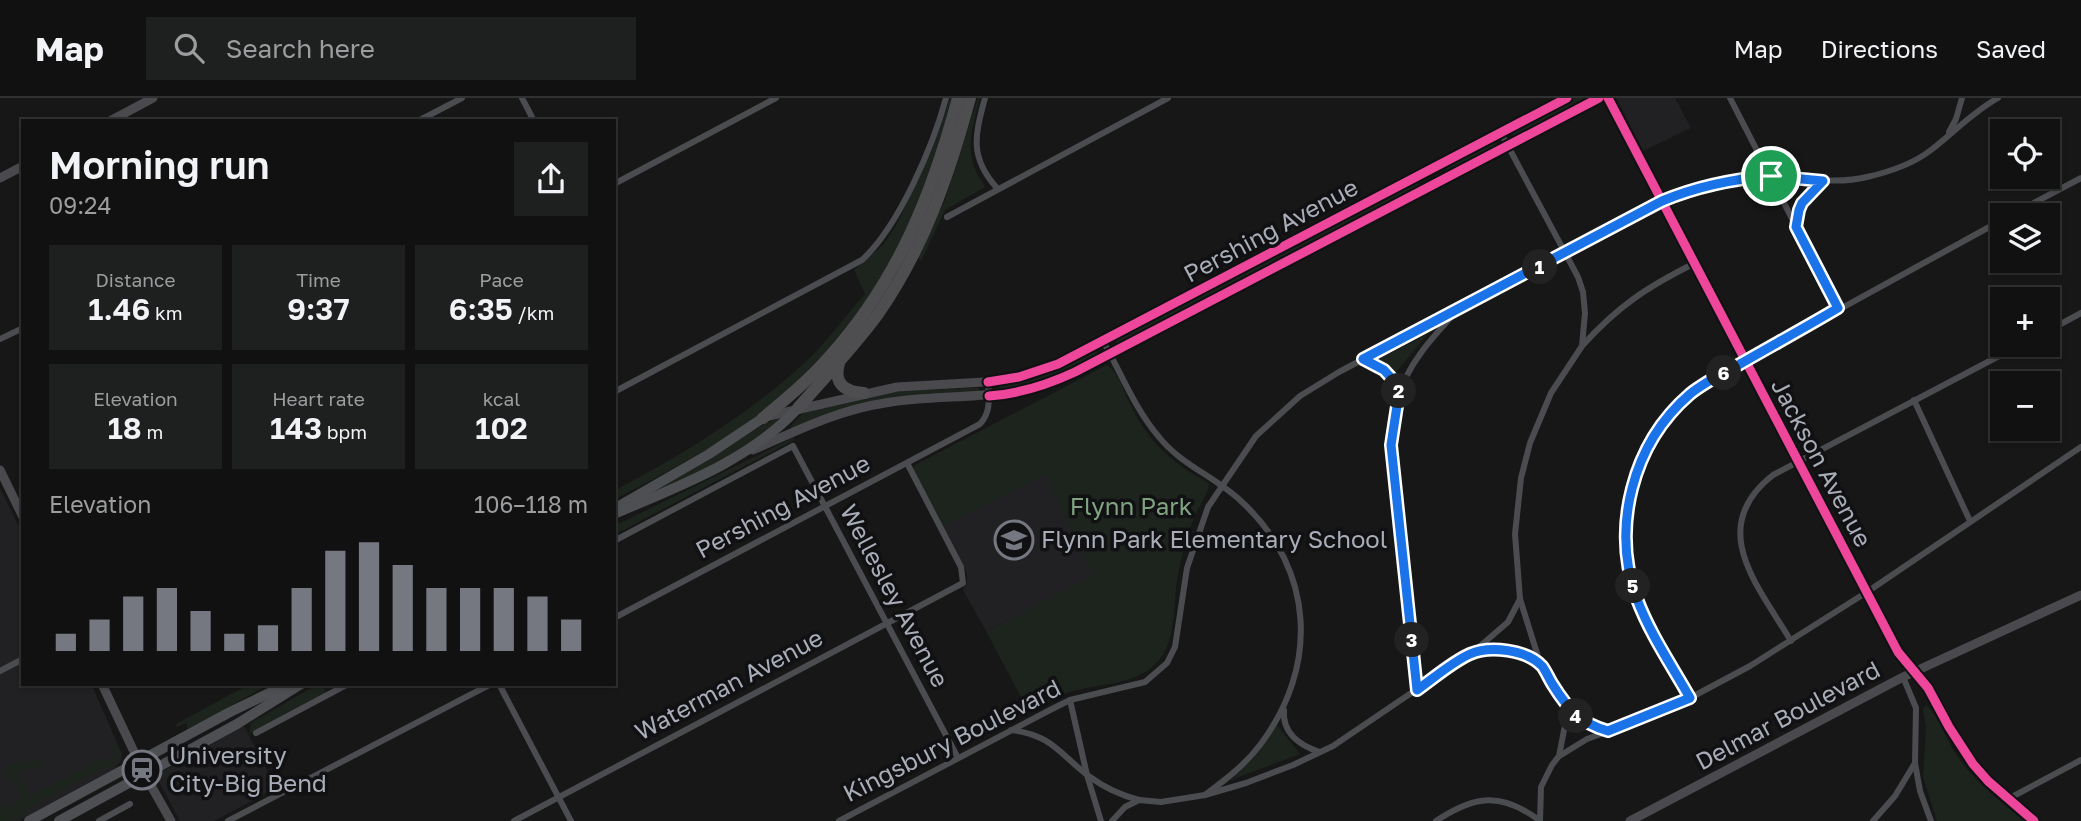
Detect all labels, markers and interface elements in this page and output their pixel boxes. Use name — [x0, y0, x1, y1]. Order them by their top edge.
search box — [146, 17, 636, 80]
text: Map — [35, 29, 104, 68]
icon: search — [170, 29, 208, 67]
text: Search here — [226, 33, 375, 64]
text: Map — [1734, 34, 1783, 63]
text: Directions — [1821, 34, 1938, 63]
text: Saved — [1976, 34, 2046, 63]
map controls — [1990, 119, 2060, 441]
button: locate — [1990, 119, 2060, 189]
text: Morning run — [49, 142, 270, 187]
button: share — [514, 142, 588, 216]
pin — [1741, 146, 1801, 206]
icon: arrive — [1752, 157, 1790, 195]
street label: Pershing Avenue — [1178, 172, 1362, 288]
text: 09:24 — [49, 191, 111, 219]
button: layers — [1990, 203, 2060, 273]
pin: 1 — [1522, 250, 1558, 284]
text: 1 — [1535, 255, 1544, 278]
text: Distance — [96, 268, 175, 291]
text: Time — [296, 268, 341, 291]
text: Pace — [479, 268, 524, 291]
button: + — [1990, 287, 2060, 357]
text: 1.46 — [88, 291, 150, 327]
text: 9:37 — [287, 291, 350, 327]
text: 6:35 — [449, 291, 513, 327]
text: km — [150, 301, 183, 324]
text: /km — [513, 301, 554, 324]
pin: 6 — [1706, 356, 1742, 390]
text: 6 — [1717, 361, 1730, 384]
button: − — [1990, 371, 2060, 441]
street label: Jackson Avenue — [1766, 373, 1879, 551]
pin: 2 — [1382, 374, 1416, 408]
text: 2 — [1393, 379, 1404, 402]
text: Elevation — [93, 387, 178, 410]
text: Heart rate — [272, 387, 365, 410]
text: kcal — [483, 387, 520, 410]
text: 18 — [108, 410, 142, 446]
text: 143 — [270, 410, 322, 446]
text: 102 — [475, 410, 528, 446]
text: m — [142, 420, 163, 443]
text: bpm — [322, 420, 367, 443]
street label: Pershing Avenue — [690, 448, 874, 564]
text: Elevation — [49, 490, 151, 518]
text: 106–118 m — [474, 490, 588, 518]
park label: Flynn Park — [1070, 491, 1192, 520]
street label: Wellesley Avenue — [835, 499, 956, 692]
school or university icon: Flynn Park Elementary School — [993, 519, 1035, 561]
place label: Flynn Park Elementary School — [1041, 524, 1387, 553]
pin: 5 — [1616, 568, 1650, 603]
text: 5 — [1627, 574, 1638, 597]
street label: Waterman Avenue — [629, 622, 827, 745]
pin: 3 — [1394, 622, 1430, 658]
text: 3 — [1406, 628, 1417, 651]
street label: Delmar Boulevard — [1690, 654, 1884, 776]
street label: Kingsbury Boulevard — [838, 672, 1065, 807]
pin: 4 — [1558, 698, 1594, 734]
text: 4 — [1570, 704, 1581, 727]
place label: University City-Big Bend — [169, 740, 327, 797]
station icon: University City-Big Bend — [121, 749, 163, 791]

